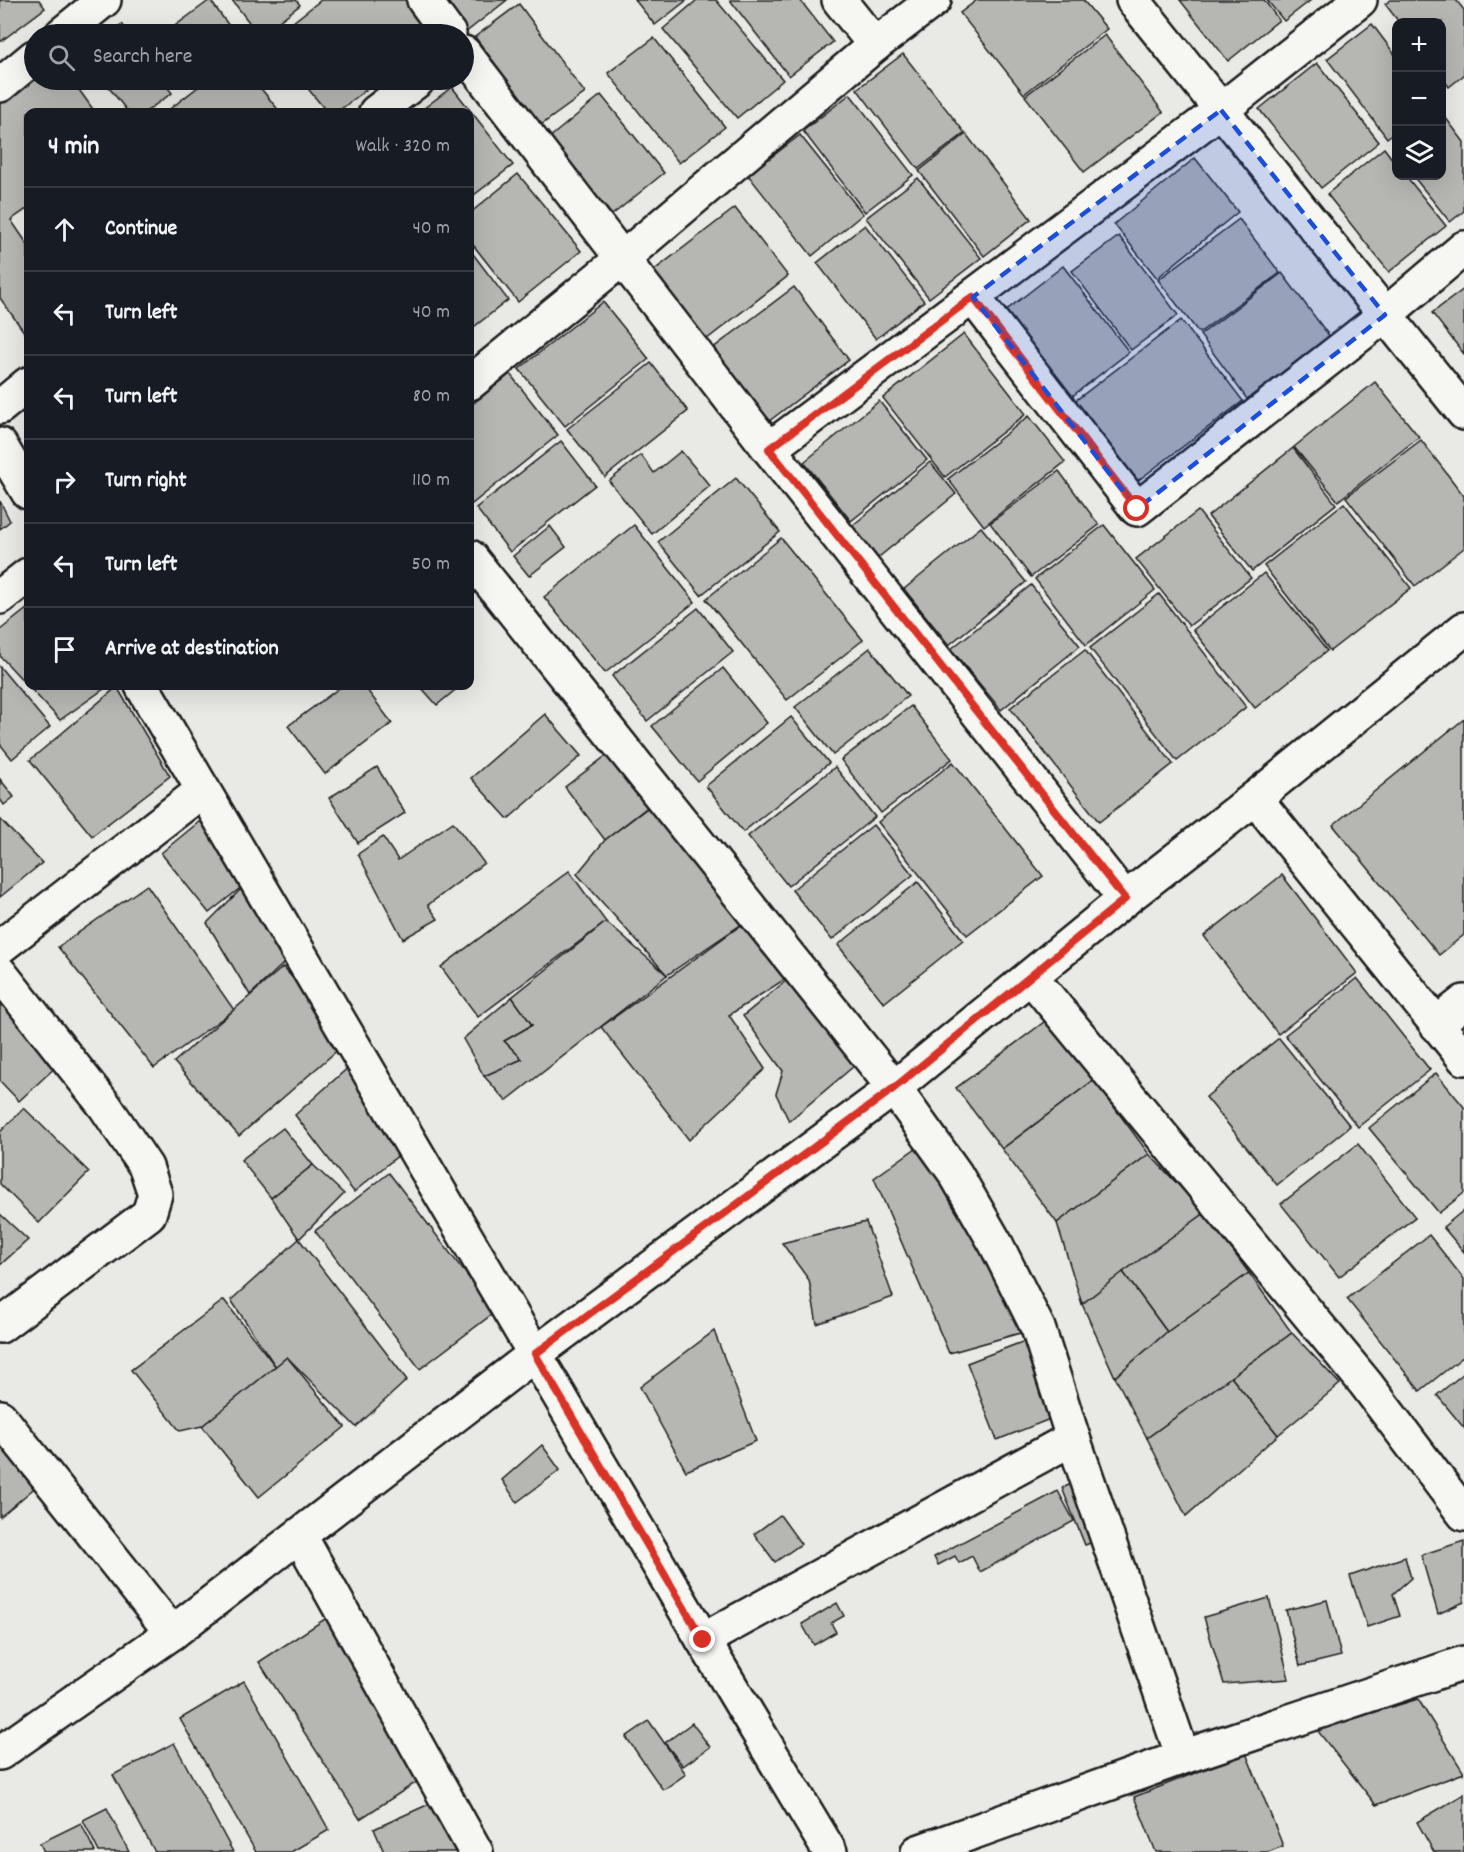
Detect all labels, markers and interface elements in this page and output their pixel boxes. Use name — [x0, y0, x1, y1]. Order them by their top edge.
map controls — [1392, 18, 1446, 180]
button: + — [1392, 18, 1446, 72]
search box — [24, 24, 474, 90]
icon: search — [45, 41, 78, 74]
text: Search here — [93, 42, 192, 73]
button: − — [1392, 72, 1446, 126]
button: layers — [1392, 126, 1446, 180]
text: 4 min — [48, 129, 99, 166]
text: Walk · 320 m — [356, 133, 450, 161]
icon: ahead — [48, 213, 81, 246]
text: Continue — [105, 214, 177, 245]
text: 40 m — [412, 215, 450, 243]
icon: left — [48, 297, 81, 330]
text: Turn left — [105, 298, 177, 329]
text: 40 m — [412, 299, 450, 327]
icon: left — [48, 381, 81, 414]
text: Turn left — [105, 382, 177, 413]
text: 80 m — [413, 383, 450, 411]
icon: right — [48, 465, 81, 498]
text: Turn right — [105, 466, 187, 497]
text: 110 m — [412, 467, 450, 495]
route start — [1123, 495, 1149, 521]
icon: left — [48, 549, 81, 582]
text: Turn left — [105, 550, 177, 581]
text: 50 m — [412, 551, 450, 579]
icon: arrive — [48, 633, 81, 666]
text: Arrive at destination — [105, 634, 279, 665]
route end — [689, 1626, 715, 1652]

